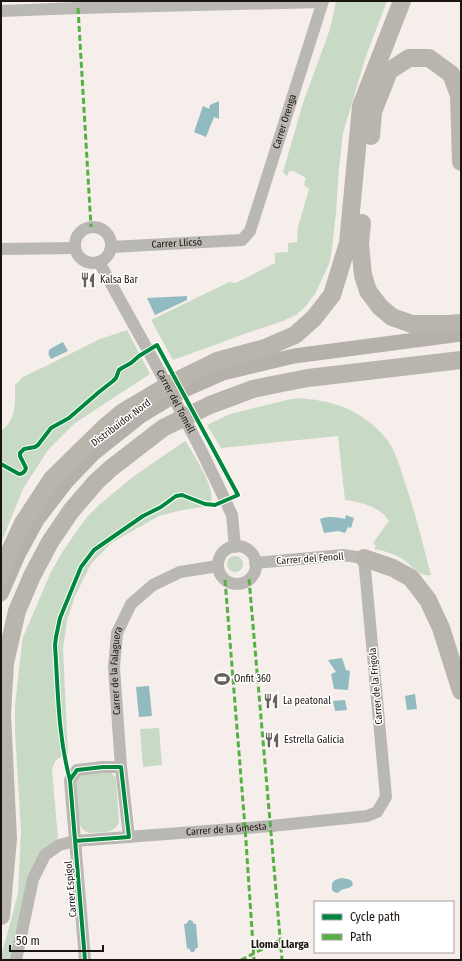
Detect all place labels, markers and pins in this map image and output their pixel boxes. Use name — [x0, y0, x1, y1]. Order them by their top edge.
restaurant icon: Kalsa Bar — [79, 271, 97, 289]
place label: Kalsa Bar — [100, 274, 138, 286]
sports icon: Onfit 360 — [213, 670, 231, 688]
place label: Onfit 360 — [234, 673, 271, 685]
restaurant icon: La peatonal — [262, 692, 280, 710]
place label: La peatonal — [283, 695, 331, 707]
restaurant icon: Estrella Galicia — [263, 731, 281, 749]
place label: Estrella Galicia — [284, 734, 344, 746]

